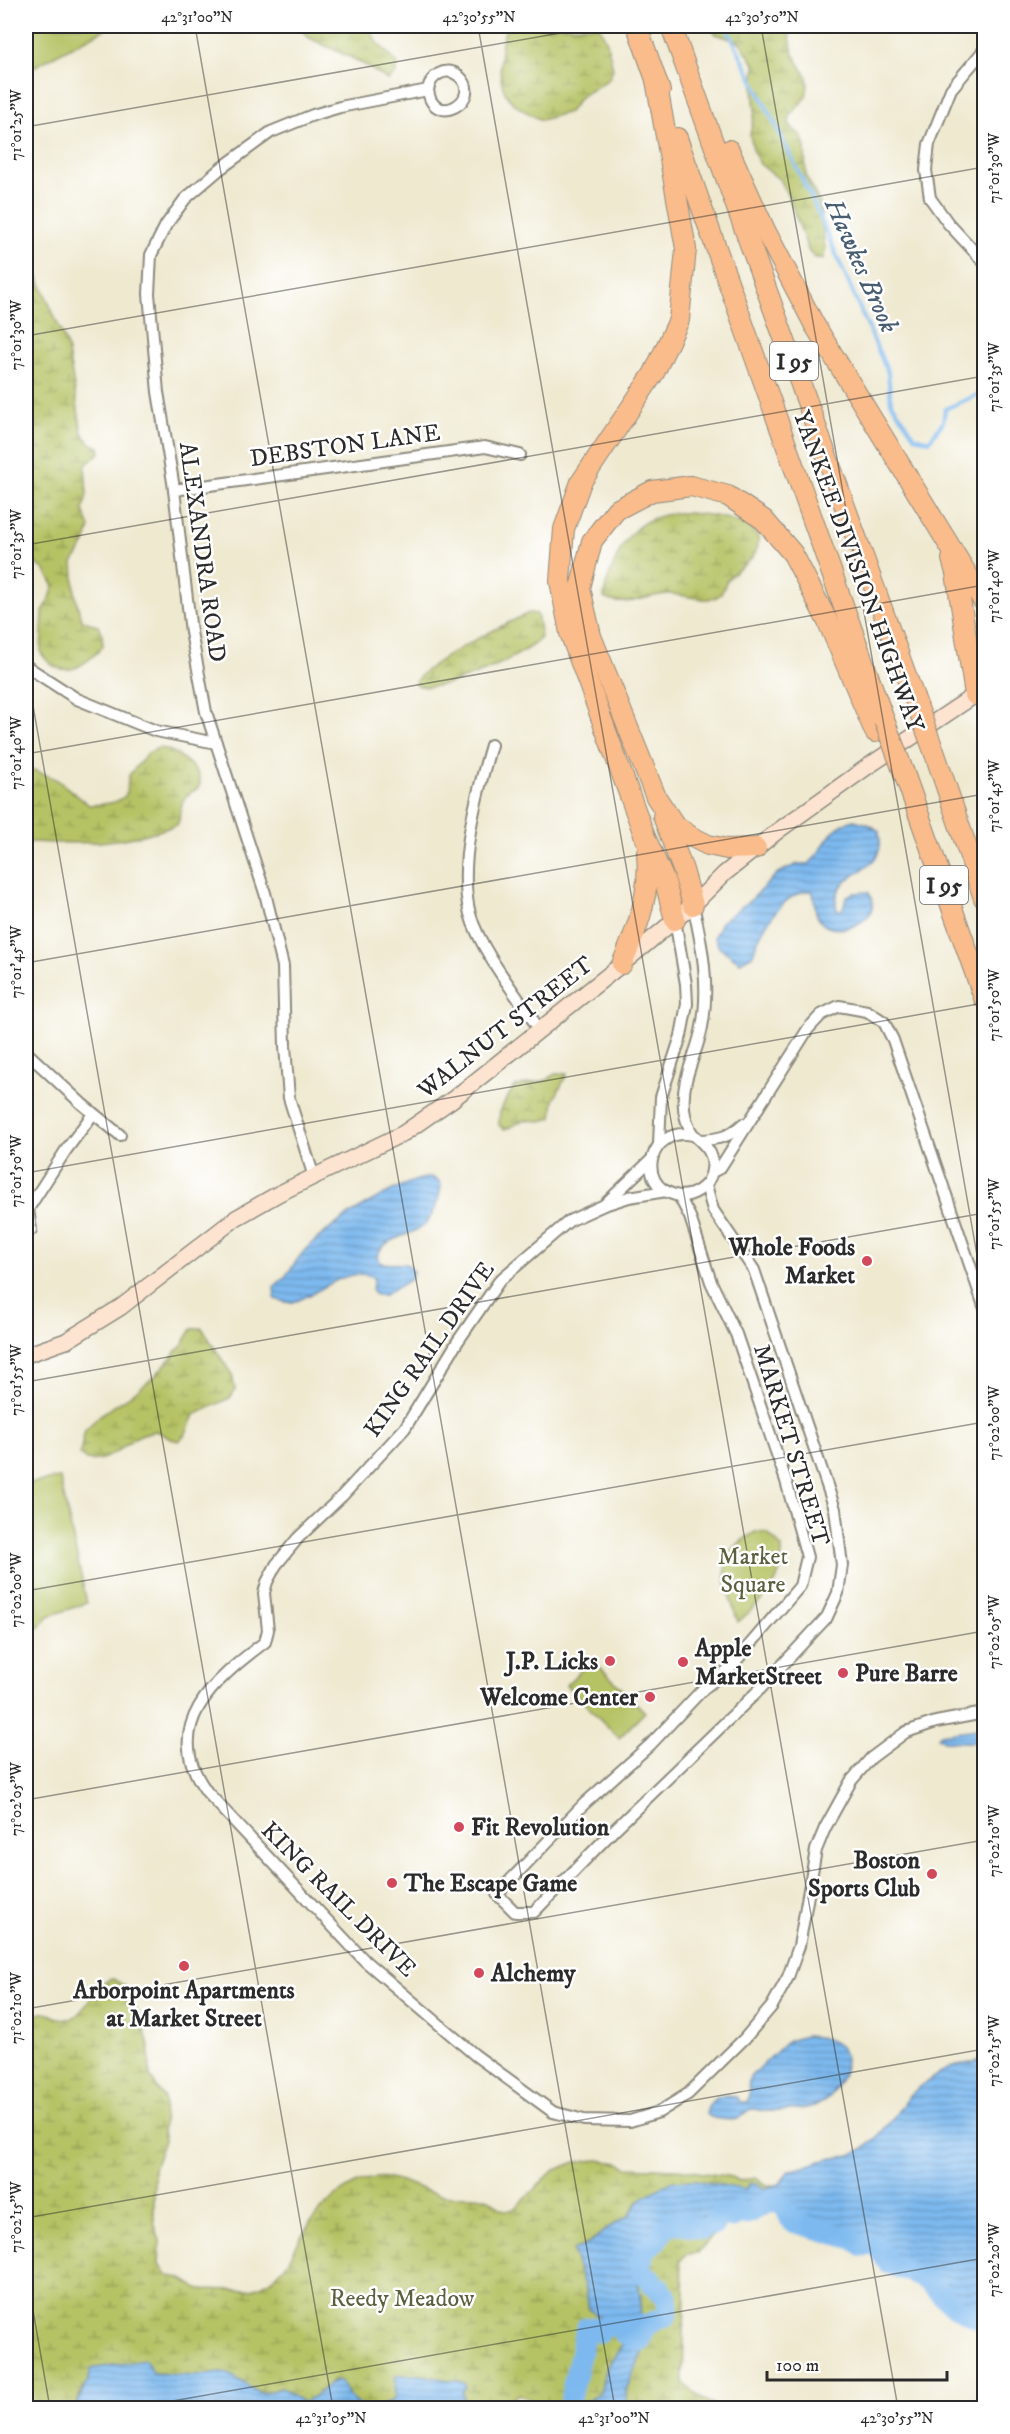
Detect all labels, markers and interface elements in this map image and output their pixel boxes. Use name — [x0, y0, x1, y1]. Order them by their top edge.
text: 42°31'00"N — [161, 8, 233, 27]
text: 42°30'55"N — [443, 8, 515, 27]
text: 42°30'50"N — [725, 8, 799, 27]
text: 71°01'25"W — [7, 89, 26, 161]
text: 71°01'30"W — [985, 133, 1004, 203]
water label: Hawkes Brook — [816, 192, 905, 338]
text: 71°01'30"W — [7, 300, 26, 370]
road number: I 95 — [770, 342, 818, 380]
text: 71°01'35"W — [985, 342, 1004, 412]
street label: YANKEE DIVISION HIGHWAY — [786, 407, 931, 737]
street label: DEBSTON LANE — [248, 418, 442, 474]
street label: ALEXANDRA ROAD — [172, 440, 232, 664]
text: 71°01'35"W — [7, 509, 26, 579]
text: 71°01'40"W — [985, 549, 1004, 623]
text: 71°01'40"W — [7, 716, 26, 790]
text: 71°01'45"W — [985, 759, 1004, 832]
road number: I 95 — [920, 866, 968, 904]
text: 71°01'45"W — [7, 925, 26, 998]
street label: WALNUT STREET — [411, 950, 599, 1106]
text: 71°01'50"W — [985, 969, 1004, 1041]
text: 71°01'50"W — [7, 1135, 26, 1207]
text: 71°01'55"W — [985, 1178, 1004, 1250]
place label: Whole Foods Market — [728, 1233, 855, 1291]
marker: Whole Foods Market — [860, 1254, 874, 1268]
street label: KING RAIL DRIVE — [358, 1256, 502, 1443]
street label: MARKET STREET — [746, 1341, 836, 1550]
text: 71°01'55"W — [7, 1344, 26, 1416]
text: 71°02'00"W — [985, 1385, 1004, 1460]
park label: Market Square — [718, 1542, 788, 1600]
text: 71°02'00"W — [7, 1552, 26, 1627]
text: 71°02'05"W — [985, 1595, 1004, 1669]
place label: Apple MarketStreet — [694, 1634, 822, 1692]
place label: J.P. Licks — [503, 1647, 598, 1677]
marker: J.P. Licks — [603, 1654, 617, 1668]
marker: Apple MarketStreet — [676, 1655, 690, 1669]
place label: Pure Barre — [855, 1659, 958, 1689]
marker: Pure Barre — [836, 1666, 850, 1680]
place label: Welcome Center — [479, 1683, 639, 1713]
marker: Welcome Center — [643, 1690, 657, 1704]
text: 71°02'05"W — [7, 1762, 26, 1836]
text: 71°02'10"W — [985, 1805, 1004, 1877]
place label: Fit Revolution — [471, 1813, 610, 1843]
street label: KING RAIL DRIVE — [254, 1816, 422, 1984]
marker: Fit Revolution — [452, 1820, 466, 1834]
place label: Boston Sports Club — [808, 1846, 920, 1904]
marker: Boston Sports Club — [925, 1867, 939, 1881]
place label: The Escape Game — [403, 1869, 577, 1899]
marker: The Escape Game — [385, 1876, 399, 1890]
marker: Arborpoint Apartments at Market Street — [177, 1959, 191, 1973]
place label: Alchemy — [490, 1959, 576, 1989]
marker: Alchemy — [472, 1966, 486, 1980]
text: 71°02'10"W — [7, 1972, 26, 2044]
place label: Arborpoint Apartments at Market Street — [72, 1976, 295, 2034]
text: 71°02'15"W — [985, 2015, 1004, 2087]
text: 71°02'15"W — [7, 2181, 26, 2253]
text: 71°02'20"W — [985, 2223, 1004, 2297]
park label: Reedy Meadow — [330, 2284, 475, 2314]
scale bar — [767, 2344, 947, 2382]
text: 100 m — [776, 2355, 819, 2377]
text: 42°31'05"N — [295, 2409, 367, 2428]
text: 42°31'00"N — [578, 2409, 650, 2428]
text: 42°30'55"N — [861, 2409, 933, 2428]

